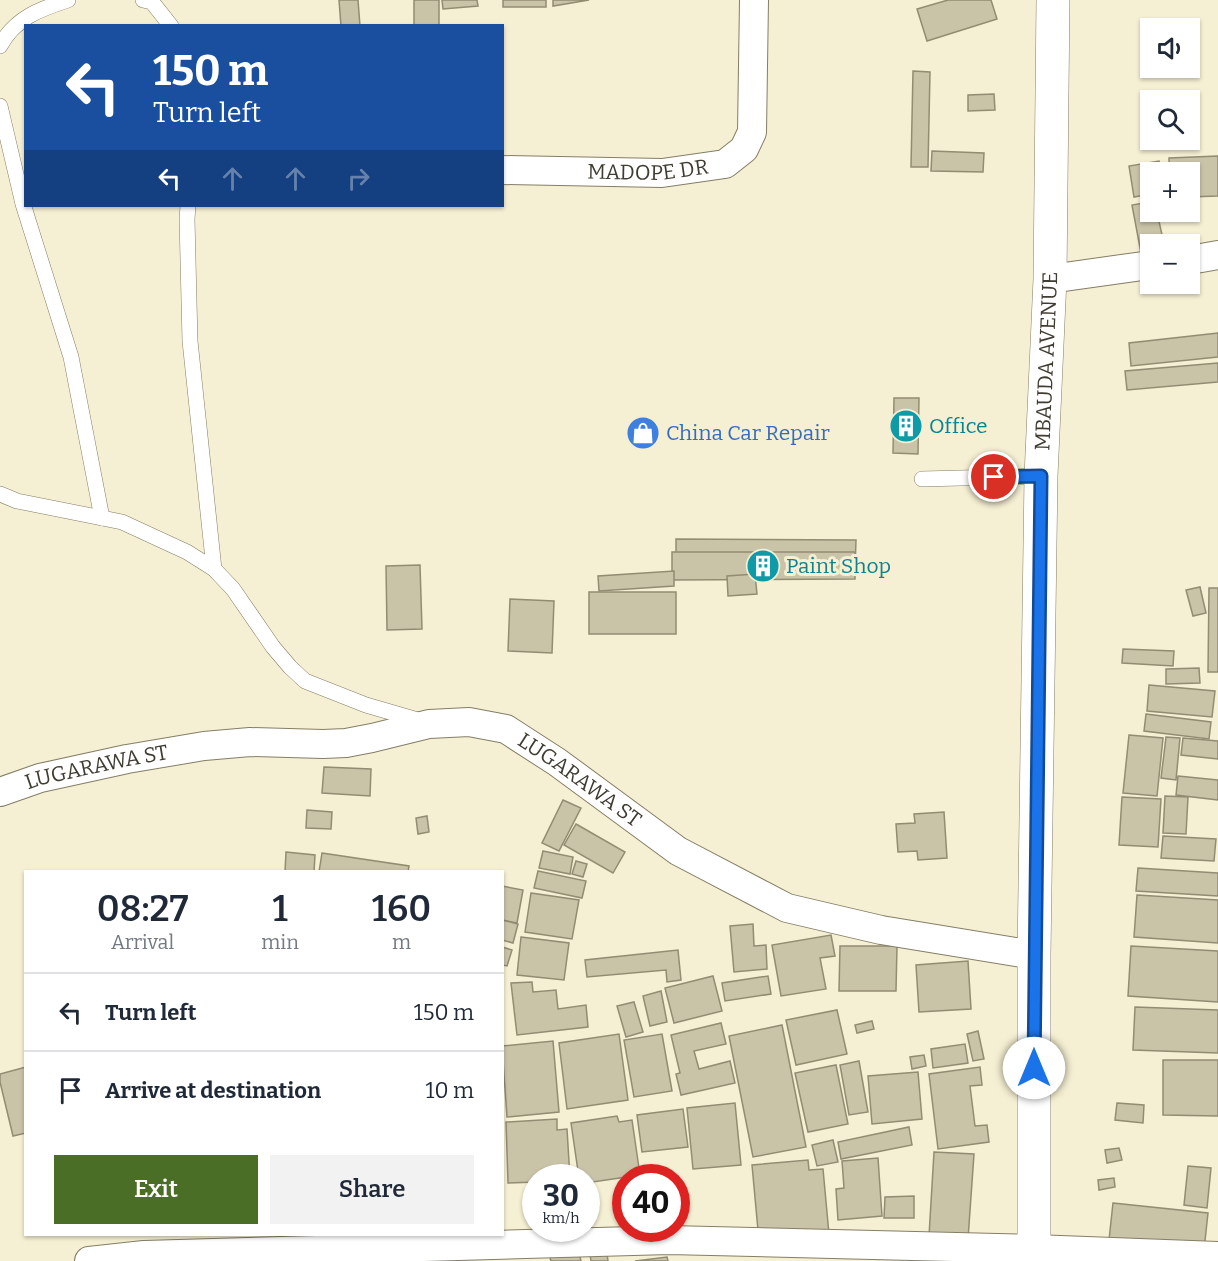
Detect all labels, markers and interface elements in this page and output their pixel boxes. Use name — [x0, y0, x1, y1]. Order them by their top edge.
map controls — [1140, 18, 1200, 294]
button: sound — [1140, 18, 1200, 78]
text: 150 m — [153, 46, 268, 96]
icon: left — [54, 48, 132, 126]
button: search — [1140, 90, 1200, 150]
text: Turn left — [153, 97, 261, 129]
street label: MADOPE DR — [587, 154, 710, 186]
icon: left — [153, 162, 186, 195]
icon: ahead — [216, 162, 249, 195]
icon: ahead — [279, 162, 312, 195]
icon: right — [342, 162, 375, 195]
button: + — [1140, 162, 1200, 222]
button: − — [1140, 234, 1200, 294]
street label: MBAUDA AVENUE — [1029, 271, 1063, 451]
building icon: Office — [888, 408, 924, 444]
place label: Office — [929, 413, 988, 439]
shop icon: China Car Repair — [625, 415, 661, 451]
place label: China Car Repair — [666, 420, 830, 446]
pin — [968, 451, 1019, 502]
icon: arrive — [977, 460, 1010, 493]
building icon: Paint Shop — [745, 548, 781, 584]
place label: Paint Shop — [786, 553, 891, 579]
street label: LUGARAWA ST — [513, 727, 646, 833]
street label: LUGARAWA ST — [21, 739, 170, 795]
text: 08:27 — [97, 887, 188, 931]
text: 1 — [272, 887, 288, 931]
text: 160 — [372, 887, 431, 931]
text: Arrival — [111, 930, 174, 954]
text: min — [261, 930, 299, 954]
text: m — [392, 930, 411, 954]
icon: left — [54, 996, 87, 1029]
text: Turn left — [105, 999, 197, 1026]
text: 150 m — [414, 999, 474, 1026]
position arrow — [1002, 1036, 1066, 1100]
icon: arrive — [54, 1074, 87, 1107]
text: Arrive at destination — [105, 1077, 321, 1104]
text: 10 m — [426, 1077, 474, 1104]
button: Exit — [54, 1155, 258, 1224]
button: Share — [270, 1155, 474, 1224]
speed limit sign: 40 — [612, 1164, 690, 1242]
text: 30 — [543, 1178, 579, 1214]
text: km/h — [542, 1209, 580, 1227]

